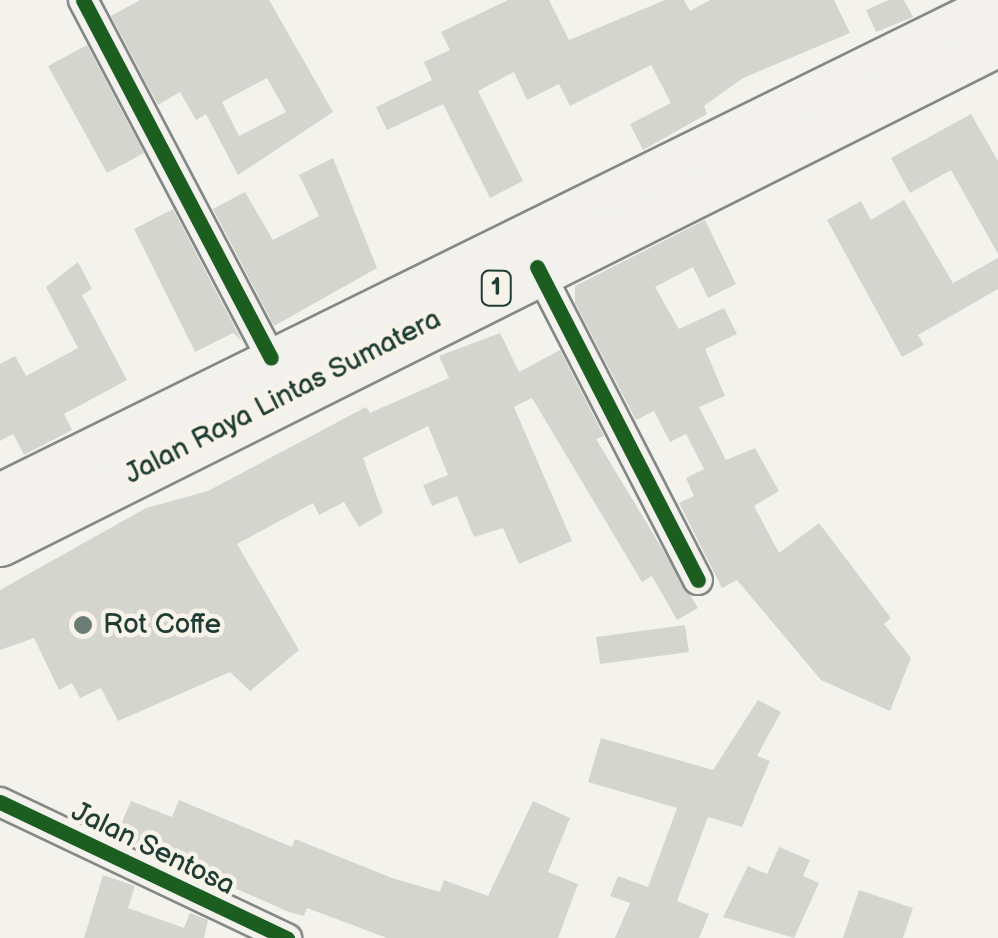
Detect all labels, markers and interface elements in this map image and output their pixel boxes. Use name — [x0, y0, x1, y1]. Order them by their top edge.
road number: 1 — [478, 268, 514, 308]
street label: Jalan Raya Lintas Sumatera — [119, 302, 447, 492]
place label: Rot Coffe — [103, 608, 221, 642]
marker: Rot Coffe — [72, 614, 94, 636]
street label: Jalan Sentosa — [66, 795, 240, 903]

